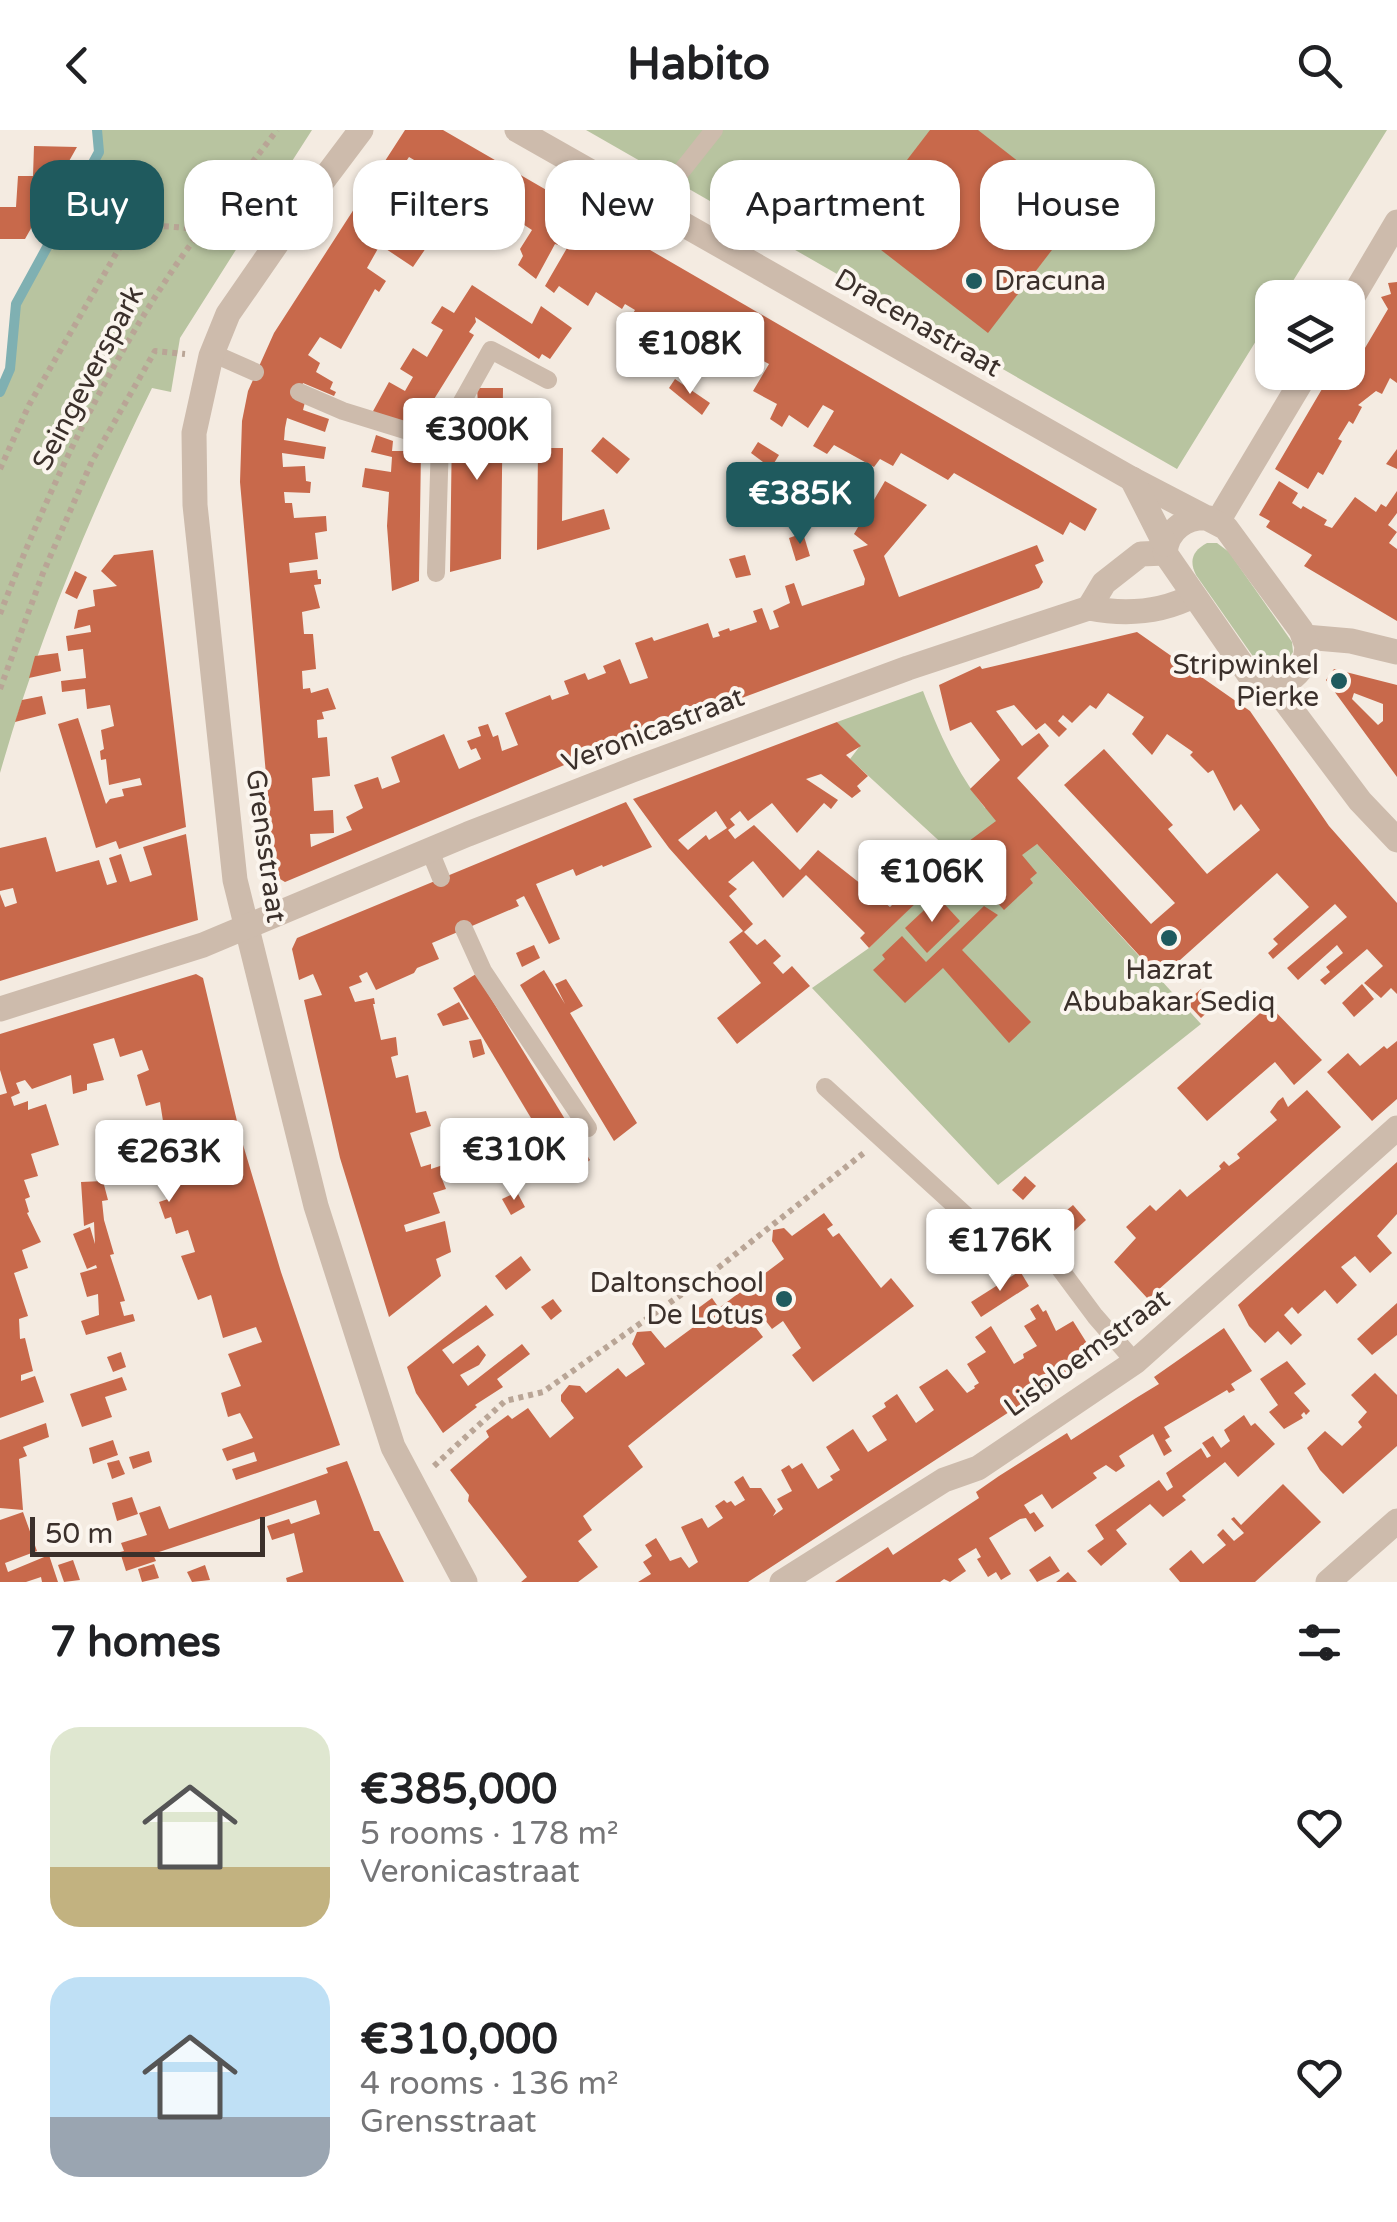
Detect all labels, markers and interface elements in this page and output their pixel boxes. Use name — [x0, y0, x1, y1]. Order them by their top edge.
icon: back — [50, 38, 105, 93]
text: Habito — [627, 38, 770, 92]
icon: search — [1292, 38, 1347, 93]
chip: Buy — [30, 160, 164, 250]
chip: Rent — [184, 160, 333, 250]
chip: Filters — [353, 160, 525, 250]
chip: New — [545, 160, 690, 250]
chip: Apartment — [710, 160, 960, 250]
chip: House — [980, 160, 1155, 250]
street label: Dracenastraat — [828, 261, 1008, 385]
place label: Dracuna — [994, 264, 1106, 298]
marker: Dracuna — [963, 270, 985, 292]
street label: Seingeverspark — [25, 280, 151, 476]
map controls — [1255, 280, 1365, 390]
button: layers — [1255, 280, 1365, 390]
pin: €108K — [620, 312, 760, 397]
text: €108K — [638, 325, 742, 363]
pin: €300K — [407, 398, 547, 483]
text: €300K — [425, 411, 529, 449]
pin: €385K — [730, 462, 870, 547]
text: €385K — [748, 475, 852, 513]
place label: Stripwinkel Pierke — [1172, 648, 1319, 714]
marker: Stripwinkel Pierke — [1328, 670, 1350, 692]
street label: Veronicastraat — [557, 680, 749, 780]
street label: Grensstraat — [238, 767, 294, 925]
pin: €106K — [862, 840, 1002, 925]
text: €106K — [880, 853, 984, 891]
marker: Hazrat Abubakar Sediq — [1158, 927, 1180, 949]
place label: Hazrat Abubakar Sediq — [1063, 953, 1275, 1019]
pin: €310K — [444, 1118, 584, 1203]
pin: €263K — [99, 1120, 239, 1205]
text: €310K — [462, 1131, 566, 1169]
text: €263K — [117, 1133, 221, 1171]
pin: €176K — [930, 1209, 1070, 1294]
text: €176K — [948, 1222, 1052, 1260]
place label: Daltonschool De Lotus — [590, 1266, 764, 1332]
street label: Lisbloemstraat — [998, 1281, 1177, 1424]
marker: Daltonschool De Lotus — [773, 1288, 795, 1310]
scale bar — [30, 1512, 265, 1556]
text: 50 m — [45, 1517, 113, 1551]
icon: filters — [1292, 1615, 1347, 1670]
text: 7 homes — [50, 1617, 221, 1668]
text: €385,000 — [360, 1764, 557, 1815]
icon: home — [130, 1767, 250, 1887]
icon: heart — [1292, 1800, 1347, 1855]
text: 5 rooms · 178 m² — [360, 1815, 619, 1853]
text: Veronicastraat — [360, 1853, 580, 1891]
text: €310,000 — [360, 2014, 558, 2065]
icon: home — [130, 2017, 250, 2137]
icon: heart — [1292, 2050, 1347, 2105]
text: 4 rooms · 136 m² — [360, 2065, 619, 2103]
text: Grensstraat — [360, 2103, 536, 2141]

